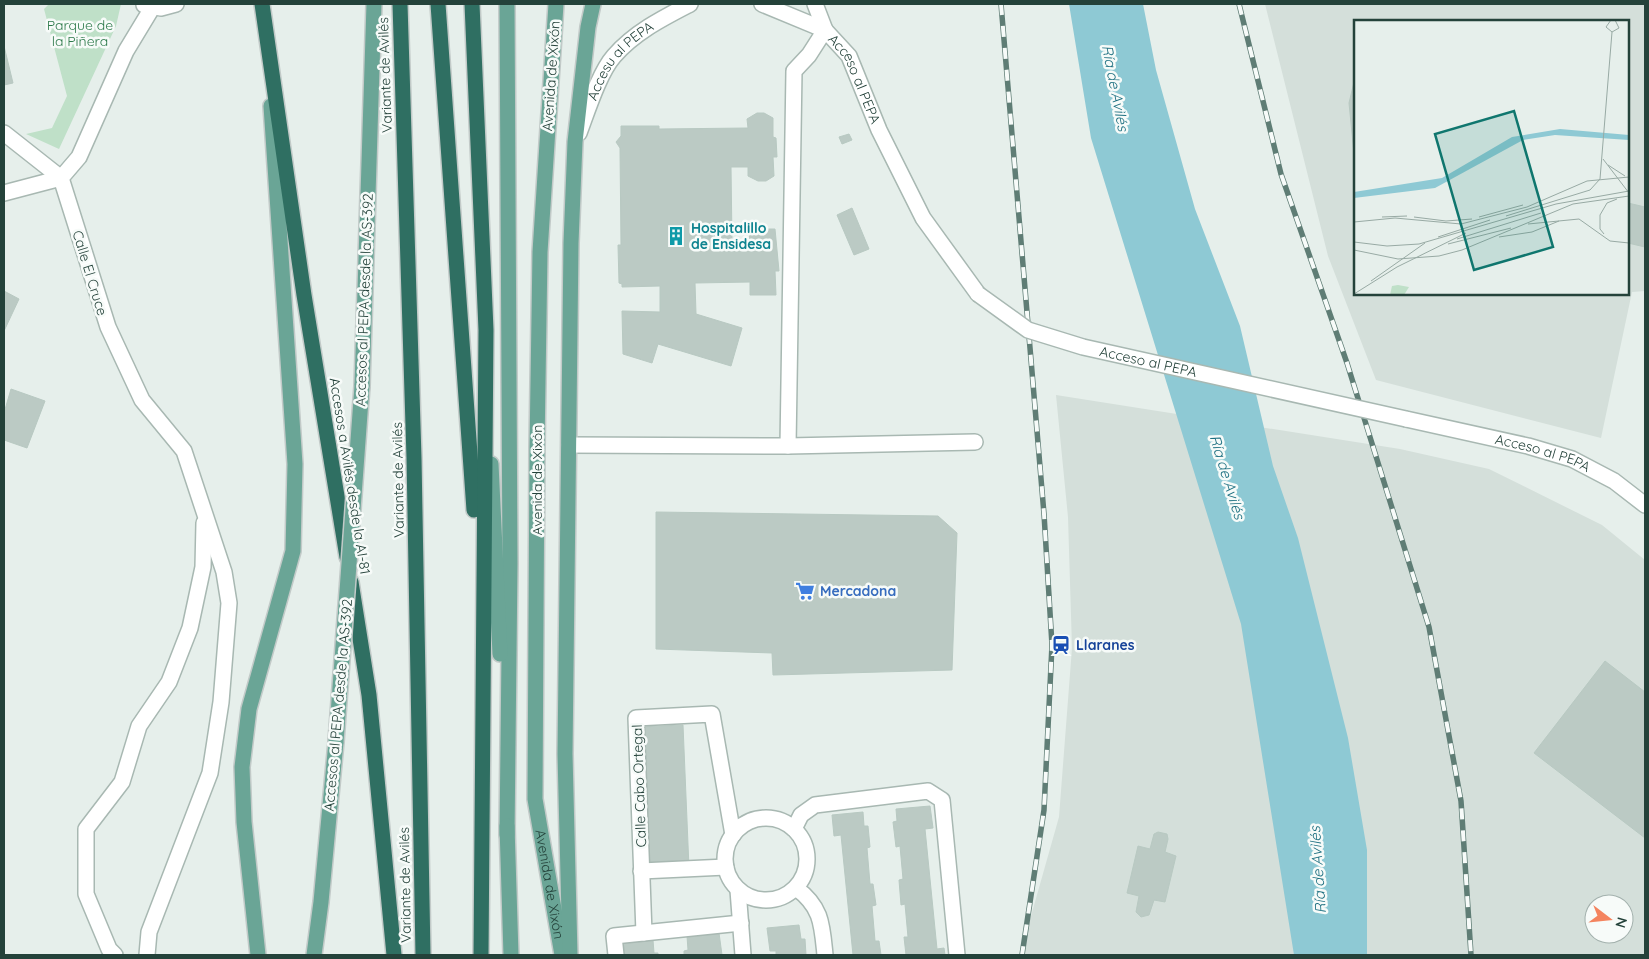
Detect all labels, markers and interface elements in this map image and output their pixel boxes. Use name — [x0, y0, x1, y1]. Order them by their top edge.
park label: Parque de la Piñera — [47, 16, 113, 50]
street label: Variante de Avilés — [374, 17, 396, 133]
street label: Accesu al PEPA — [583, 17, 657, 103]
street label: Avenida de Xixón — [538, 20, 564, 132]
inset map — [1354, 20, 1629, 295]
street label: Acceso al PEPA — [824, 30, 885, 126]
water label: Ría de Avilés — [1098, 43, 1133, 134]
street label: Accesos al PEPA desde la AS-392 — [351, 193, 377, 407]
place label: Hospitalillo de Ensidesa — [691, 219, 771, 253]
building icon: Hospitalillo de Ensidesa — [665, 225, 687, 247]
street label: Calle El Cruce — [68, 228, 112, 318]
street label: Acceso al PEPA — [1098, 342, 1199, 381]
street label: Accesos a Avilés desde la AI-81 — [326, 376, 374, 576]
street label: Variante de Avilés — [388, 422, 408, 538]
street label: Avenida de Xixón — [528, 425, 546, 535]
street label: Acceso al PEPA — [1493, 430, 1594, 476]
water label: Ría de Avilés — [1206, 432, 1250, 522]
supermarket icon: Mercadona — [794, 580, 816, 602]
place label: Mercadona — [820, 582, 896, 600]
street label: Accesos al PEPA desde la AS-392 — [320, 598, 356, 812]
station icon: Llaranes — [1050, 634, 1072, 656]
place label: Llaranes — [1076, 636, 1135, 654]
street label: Calle Cabo Ortegal — [628, 724, 650, 848]
water label: Ría de Avilés — [1305, 825, 1330, 914]
street label: Variante de Avilés — [395, 827, 415, 943]
street label: Avenida de Xixón — [531, 828, 568, 940]
north arrow — [1584, 894, 1634, 944]
text: N — [1611, 915, 1632, 930]

